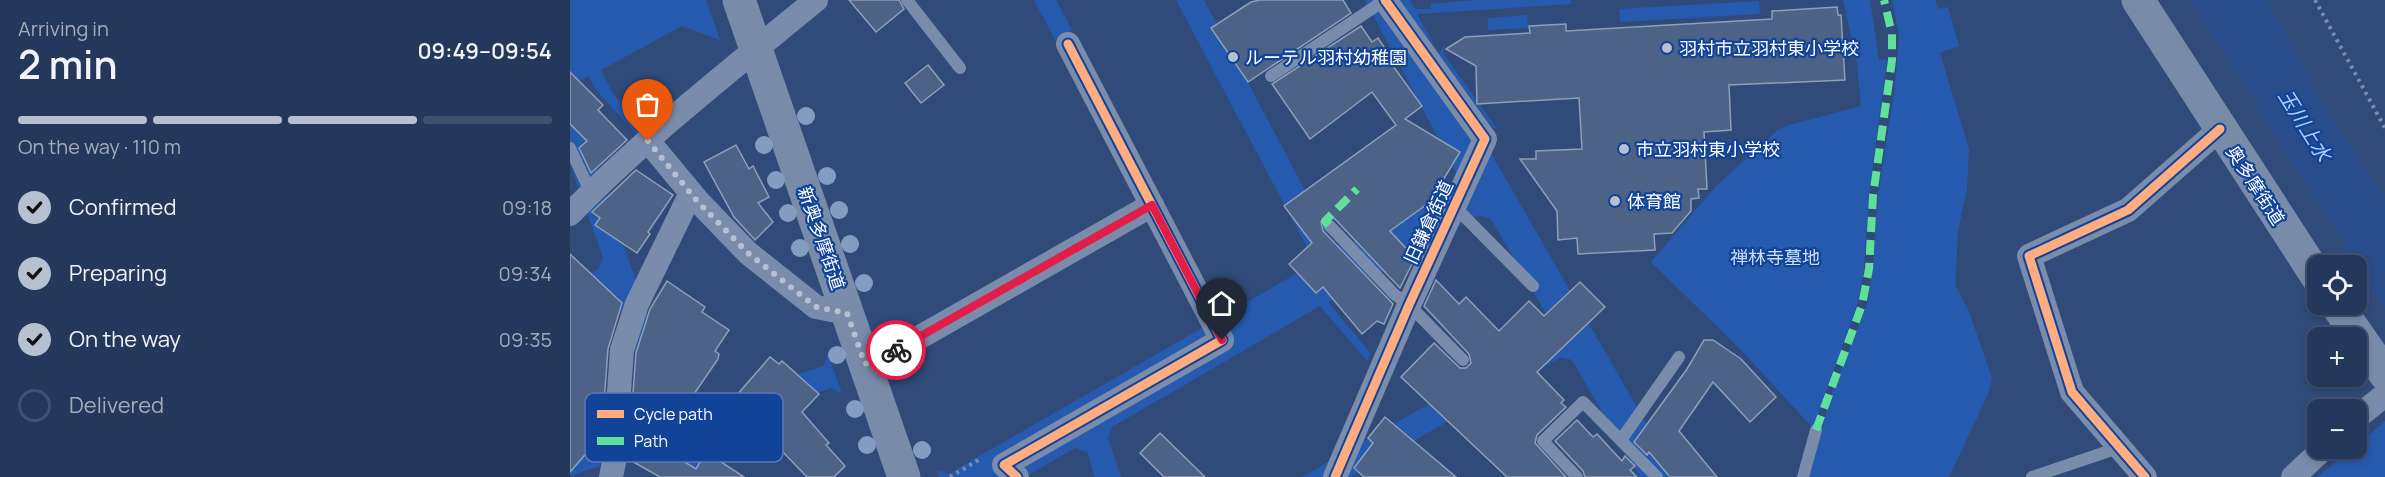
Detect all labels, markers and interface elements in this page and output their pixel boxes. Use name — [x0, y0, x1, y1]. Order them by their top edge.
text: Arriving in — [18, 15, 109, 42]
text: 09:49–09:54 — [418, 36, 552, 66]
place label: 羽村市立羽村東小学校 — [1679, 36, 1859, 60]
text: 2 min — [18, 37, 117, 91]
marker: 羽村市立羽村東小学校 — [1660, 41, 1674, 55]
place label: ルーテル羽村幼稚園 — [1245, 45, 1407, 69]
marker: ルーテル羽村幼稚園 — [1226, 50, 1240, 64]
pin — [622, 79, 673, 141]
water label: 玉川上水 — [2272, 84, 2339, 168]
icon: bag — [631, 88, 664, 121]
text: On the way · 110 m — [18, 133, 181, 160]
place label: 市立羽村東小学校 — [1636, 137, 1780, 161]
street label: 奥多摩街道 — [2221, 141, 2291, 229]
marker: 市立羽村東小学校 — [1617, 142, 1631, 156]
street label: 旧鎌倉街道 — [1398, 176, 1458, 268]
street label: 新奥多摩街道 — [793, 183, 851, 293]
place label: 体育館 — [1627, 189, 1681, 213]
icon: check — [18, 191, 51, 224]
text: Confirmed — [69, 192, 177, 222]
text: 09:18 — [502, 194, 552, 221]
marker: 体育館 — [1608, 194, 1622, 208]
park label: 禅林寺墓地 — [1730, 245, 1820, 269]
map controls — [2307, 255, 2367, 459]
button: locate — [2307, 255, 2367, 315]
icon: check — [18, 257, 51, 290]
text: Preparing — [69, 258, 167, 288]
text: 09:34 — [499, 260, 552, 287]
pin — [1196, 278, 1247, 340]
icon: home — [1205, 287, 1238, 320]
courier — [866, 320, 926, 380]
icon: check — [18, 323, 51, 356]
text: On the way — [69, 324, 181, 354]
text: 09:35 — [499, 326, 552, 353]
button: + — [2307, 327, 2367, 387]
icon: bike — [880, 334, 913, 367]
text: Delivered — [69, 390, 164, 420]
legend — [585, 393, 783, 462]
button: − — [2307, 399, 2367, 459]
text: Cycle path — [634, 403, 713, 425]
text: Path — [634, 430, 668, 452]

